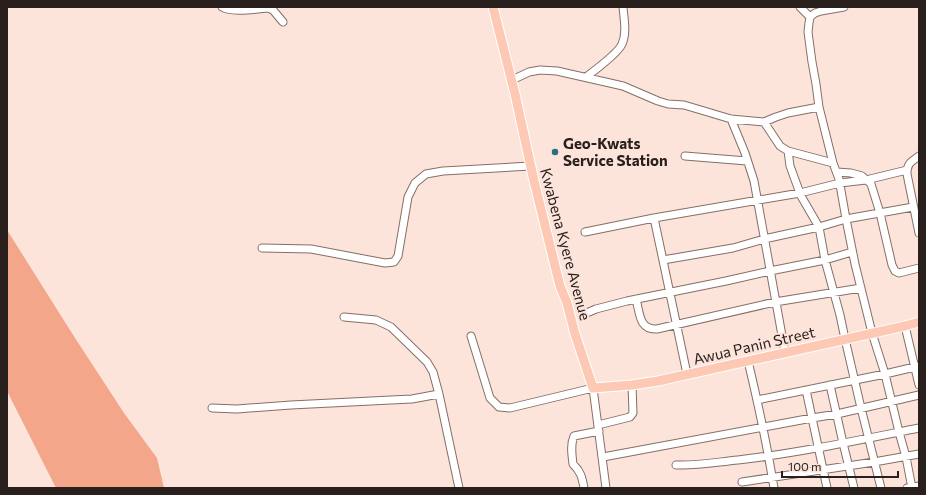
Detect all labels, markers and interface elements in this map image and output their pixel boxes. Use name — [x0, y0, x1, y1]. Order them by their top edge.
place label: Geo-Kwats Service Station — [563, 134, 668, 169]
marker: Geo-Kwats Service Station — [550, 147, 560, 157]
street label: Kwabena Kyere Avenue — [537, 166, 595, 322]
street label: Awua Panin Street — [691, 322, 817, 368]
scale bar — [782, 453, 898, 479]
text: 100 m — [788, 459, 822, 473]

